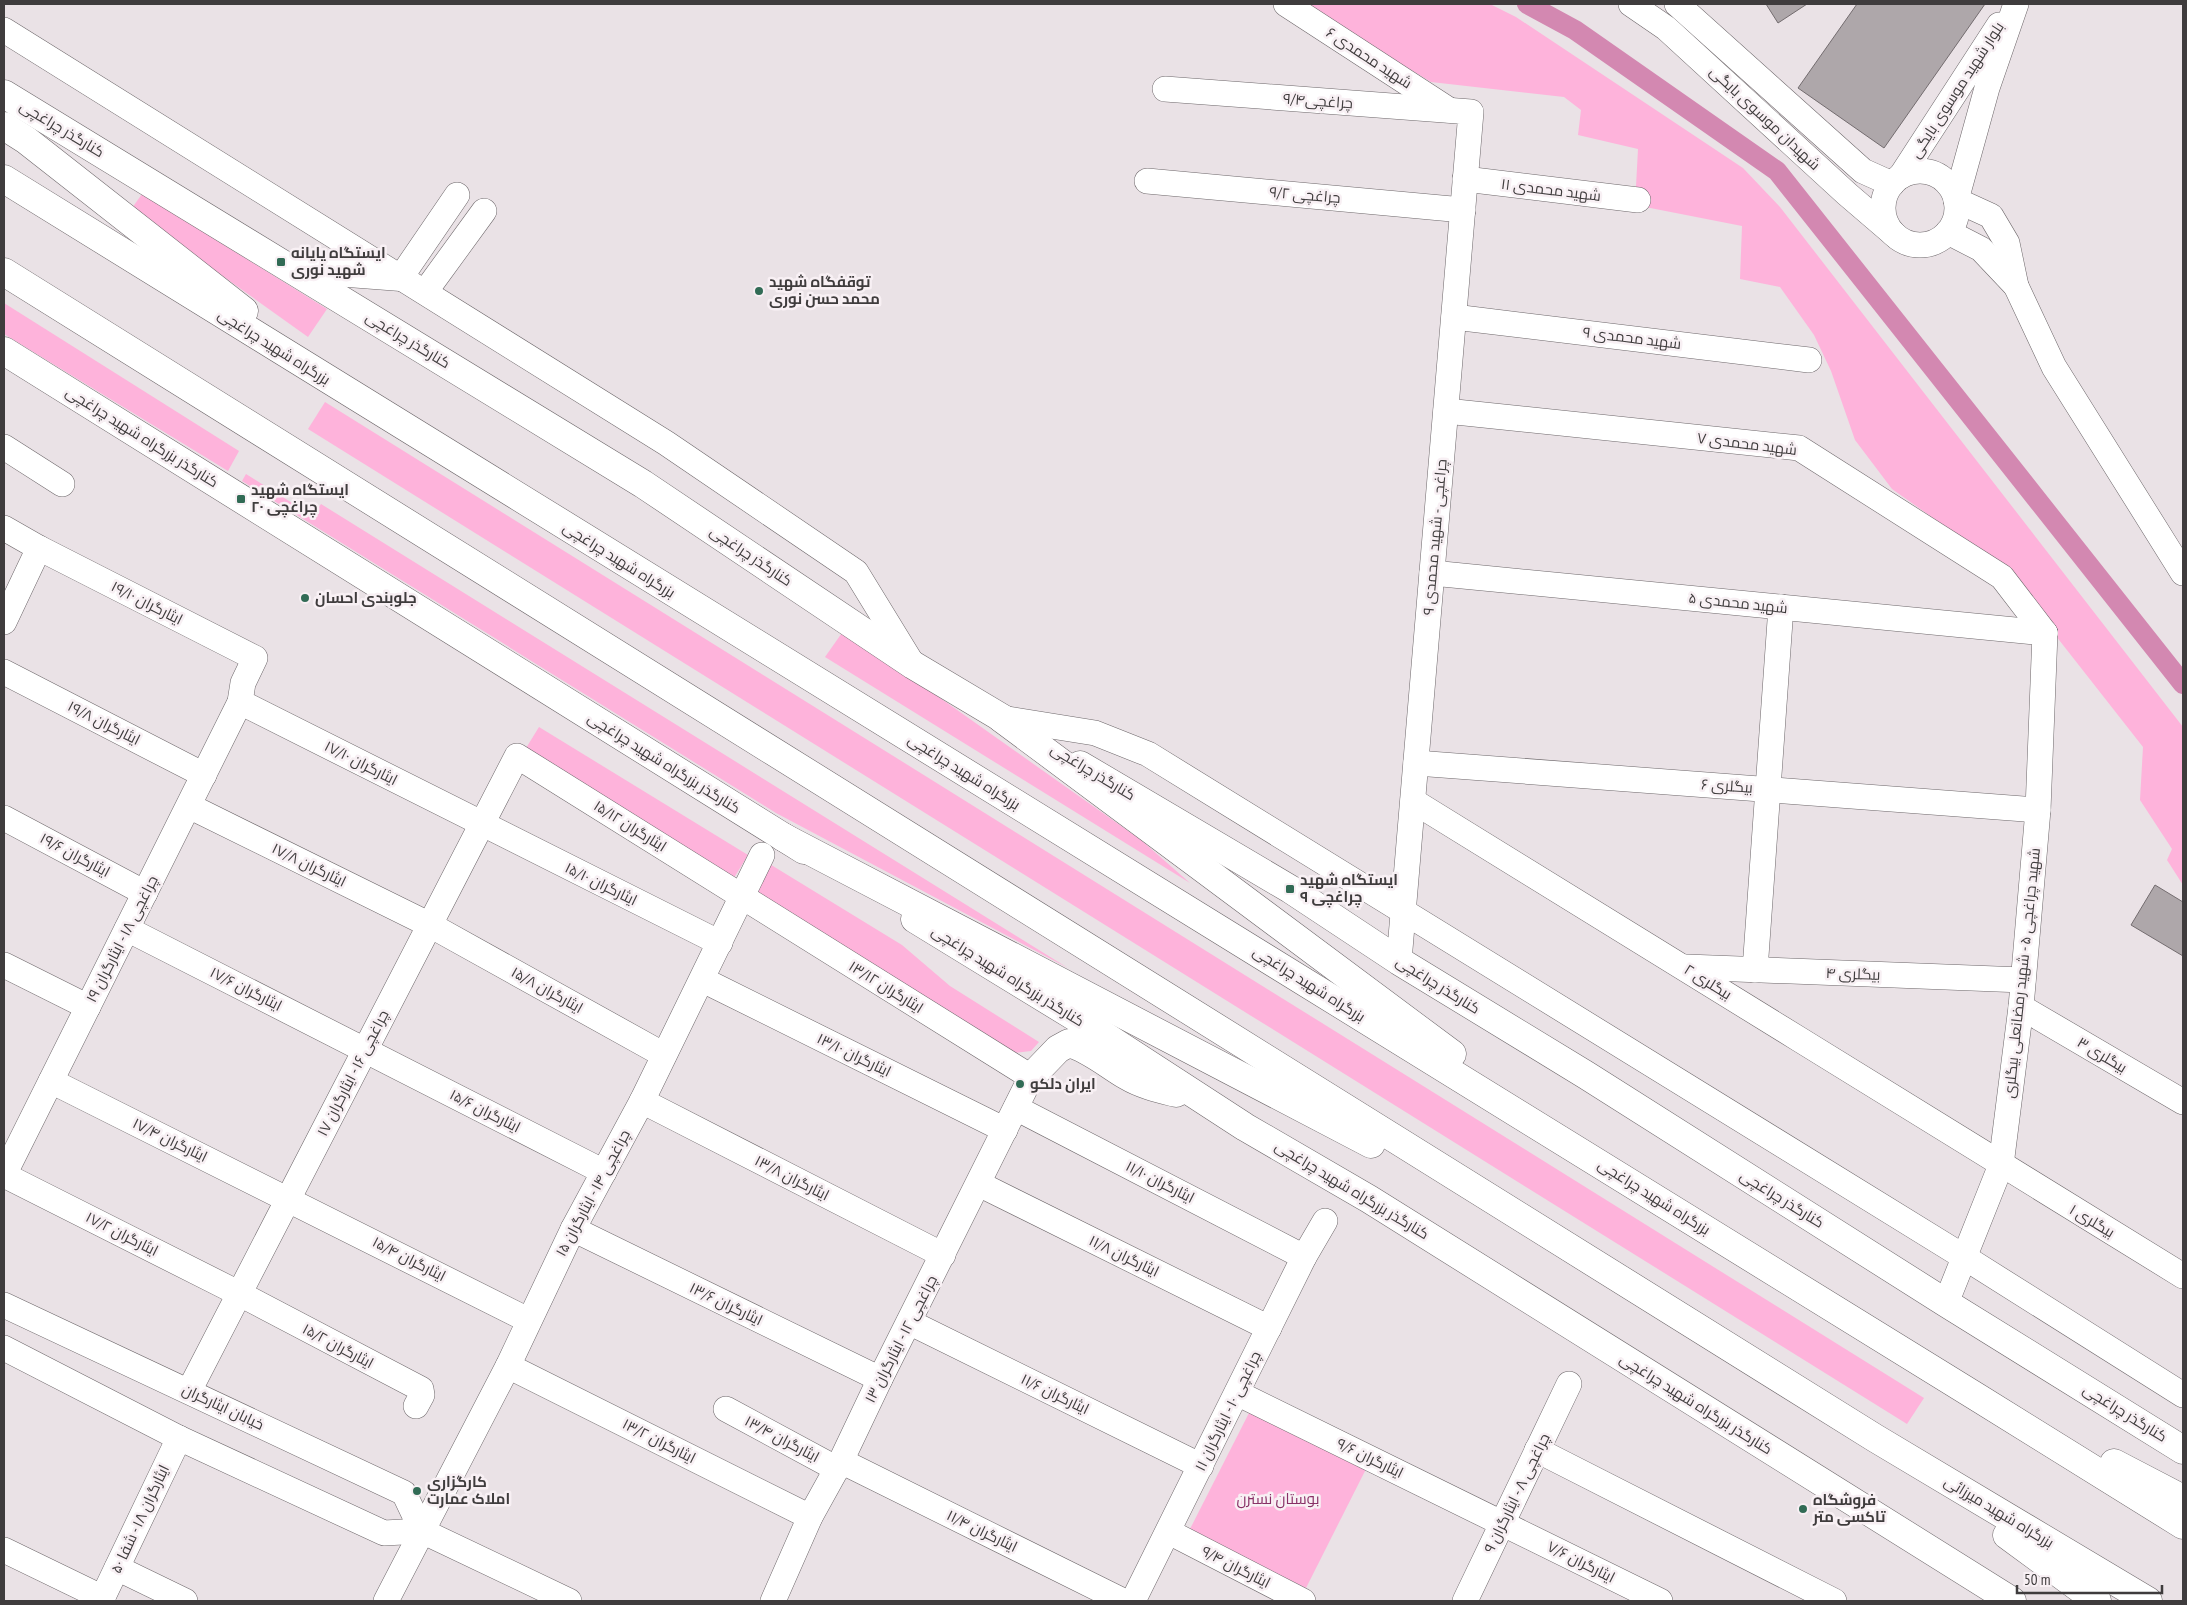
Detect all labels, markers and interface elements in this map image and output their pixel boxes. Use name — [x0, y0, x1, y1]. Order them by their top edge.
street label: بلوار شهید موسوی بایگی — [1905, 18, 2009, 162]
street label: شهید محمدی ۶ — [1322, 23, 1416, 93]
street label: شهیدان موسوی بایگی — [1705, 61, 1825, 175]
street label: ۹/۴چراغچی — [1282, 89, 1354, 113]
street label: کنارگذر چراغچی — [16, 96, 108, 162]
street label: شهید محمدی ۱۱ — [1500, 174, 1602, 206]
street label: ۹/۲ چراغچی — [1269, 182, 1341, 208]
place label: ایستگاه پایانه شهید نوری — [291, 243, 386, 279]
marker: ایستگاه پایانه شهید نوری — [275, 256, 287, 268]
place label: توقفگاه شهید محمد حسن نوری — [769, 272, 880, 308]
marker: توقفگاه شهید محمد حسن نوری — [753, 285, 765, 297]
street label: بزرگراه شهید چراغچی — [214, 304, 334, 390]
street label: کنارگذر چراغچی — [362, 307, 454, 373]
street label: شهید محمدی ۹ — [1582, 322, 1682, 354]
street label: کنارگذر بزرگراه شهید چراغچی — [62, 382, 222, 492]
street label: شهید محمدی ۷ — [1696, 428, 1798, 460]
street label: ۹ چراغچی - شهید محمدی — [1418, 458, 1452, 616]
place label: ایستگاه شهید چراغچی ۲۰ — [251, 480, 349, 518]
marker: ایستگاه شهید چراغچی ۲۰ — [235, 493, 247, 505]
street label: بزرگراه شهید چراغچی — [559, 517, 679, 603]
street label: کنارگذر چراغچی — [706, 521, 796, 591]
street label: ایثارگران ۱۹/۱۰ — [108, 576, 186, 630]
place label: جلوبندی احسان — [315, 588, 417, 607]
street label: شهید محمدی ۵ — [1687, 588, 1789, 618]
marker: جلوبندی احسان — [299, 592, 311, 604]
street label: ایثارگران ۱۹/۸ — [64, 696, 144, 750]
street label: کنارگذر بزرگراه شهید چراغچی — [584, 708, 744, 818]
street label: بزرگراه شهید چراغچی — [904, 729, 1024, 815]
street label: ایثارگران ۱۷/۱۰ — [321, 736, 401, 790]
street label: کنارگذر چراغچی — [1047, 739, 1139, 805]
street label: بیگلری ۶ — [1700, 774, 1754, 798]
street label: ایثارگران ۱۵/۱۲ — [590, 796, 670, 856]
street label: ایثارگران ۱۹/۶ — [36, 828, 114, 882]
street label: ایثارگران ۱۷/۸ — [268, 838, 350, 892]
street label: شهید چراغچی ۵ - شهید رمضانعلی بیگلری — [1999, 847, 2045, 1099]
street label: ایثارگران ۱۵/۱۰ — [561, 858, 641, 910]
place label: ایستگاه شهید چراغچی ۹ — [1300, 870, 1398, 908]
street label: چراغچی ۱۸ - ایثارگران ۱۹ — [81, 872, 163, 1006]
marker: ایستگاه شهید چراغچی ۹ — [1284, 883, 1296, 895]
street label: کنارگذر بزرگراه شهید چراغچی — [928, 921, 1088, 1031]
street label: بزرگراه شهید چراغچی — [1249, 941, 1369, 1027]
street label: کنارگذر چراغچی — [1392, 951, 1484, 1019]
street label: ایثارگران ۱۳/۱۲ — [845, 956, 927, 1018]
street label: بیگلری ۲ — [1680, 960, 1736, 1004]
street label: ایثارگران ۱۷/۶ — [207, 962, 285, 1016]
street label: ایثارگران ۱۵/۸ — [507, 962, 587, 1018]
street label: بیگلری ۴ — [1825, 963, 1881, 985]
street label: چراغچی ۱۶ - ایثارگران ۱۷ — [312, 1006, 394, 1140]
street label: ایثارگران ۱۳/۱۰ — [814, 1028, 894, 1082]
street label: بیگلری ۳ — [2073, 1032, 2131, 1078]
place label: ایران دلکو — [1030, 1074, 1096, 1093]
marker: ایران دلکو — [1014, 1078, 1026, 1090]
street label: ایثارگران ۱۵/۶ — [446, 1085, 524, 1137]
street label: ایثارگران ۱۷/۴ — [129, 1113, 211, 1167]
street label: چراغچی ۱۴ - ایثارگران ۱۵ — [551, 1126, 635, 1260]
street label: کنارگذر بزرگراه شهید چراغچی — [1271, 1136, 1433, 1244]
street label: ایثارگران ۱۳/۸ — [751, 1151, 833, 1205]
street label: بزرگراه شهید چراغچی — [1594, 1154, 1714, 1240]
street label: ایثارگران ۱۱/۱۰ — [1122, 1156, 1198, 1208]
street label: کنارگذر چراغچی — [1736, 1165, 1828, 1233]
street label: بیگلری ۱ — [2066, 1200, 2118, 1242]
street label: ایثارگران ۱۷/۲ — [82, 1207, 162, 1261]
street label: ایثارگران ۱۱/۸ — [1086, 1230, 1162, 1282]
street label: ایثارگران ۱۵/۴ — [369, 1232, 449, 1286]
street label: چراغچی ۱۲ - ایثارگران ۱۳ — [860, 1272, 942, 1406]
street label: ایثارگران ۱۳/۶ — [686, 1278, 766, 1330]
street label: ایثارگران ۱۵/۲ — [299, 1319, 377, 1373]
street label: چراغچی ۱۰ - ایثارگران ۱۱ — [1190, 1348, 1266, 1474]
street label: کنارگذر بزرگراه شهید چراغچی — [1616, 1349, 1776, 1459]
street label: ایثارگران ۱۱/۶ — [1018, 1369, 1092, 1419]
street label: خیابان ایثارگران — [179, 1379, 267, 1435]
street label: کنارگذر چراغچی — [2079, 1379, 2171, 1447]
street label: ایثارگران ۱۳/۴ — [741, 1411, 823, 1467]
street label: ایثارگران ۱۳/۲ — [619, 1414, 699, 1468]
street label: چراغچی ۸ - ایثارگران ۹ — [1479, 1430, 1555, 1556]
street label: ایثارگران ۹/۶ — [1333, 1433, 1407, 1483]
street label: ایثارگران ۱۸ - شفا ۵۰ — [106, 1461, 174, 1577]
street label: بزرگراه شهید میرزائی — [1940, 1471, 2058, 1553]
place label: کارگزاری املاک عمارت — [427, 1472, 510, 1508]
marker: کارگزاری املاک عمارت — [411, 1485, 423, 1497]
park label: بوستان نسترن — [1237, 1489, 1319, 1509]
place label: فروشگاه تاکسی متر — [1812, 1490, 1886, 1526]
marker: فروشگاه تاکسی متر — [1797, 1503, 1809, 1515]
street label: ایثارگران ۱۱/۴ — [943, 1505, 1021, 1557]
street label: ایثارگران ۷/۶ — [1544, 1536, 1618, 1588]
street label: ایثارگران ۹/۴ — [1198, 1541, 1274, 1593]
scale bar — [2017, 1562, 2162, 1594]
text: 50 m — [2024, 1570, 2050, 1589]

